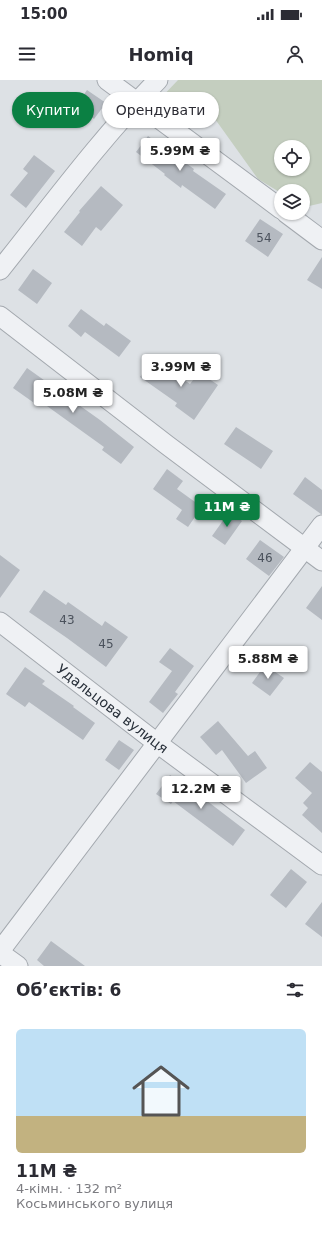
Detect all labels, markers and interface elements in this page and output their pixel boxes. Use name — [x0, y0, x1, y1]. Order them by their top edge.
text: 15:00 — [20, 5, 68, 23]
icon: menu — [16, 43, 38, 65]
icon: person — [284, 43, 306, 65]
text: Homiq — [128, 44, 194, 65]
chip: Купити — [12, 92, 94, 128]
chip: Орендувати — [102, 92, 219, 128]
pin: 5.99M ₴ — [143, 138, 217, 172]
map controls — [274, 140, 310, 220]
button: locate — [274, 140, 310, 176]
text: 5.99M ₴ — [150, 143, 210, 158]
button: layers — [274, 184, 310, 220]
house number: 54 — [256, 231, 272, 245]
pin: 3.99M ₴ — [144, 354, 218, 388]
text: 3.99M ₴ — [151, 359, 211, 374]
pin: 5.08M ₴ — [36, 380, 110, 414]
text: 5.08M ₴ — [43, 385, 103, 400]
pin: 11M ₴ — [199, 494, 255, 528]
text: 11M ₴ — [204, 499, 250, 514]
house number: 46 — [257, 551, 273, 565]
house number: 43 — [59, 613, 75, 627]
house number: 45 — [98, 637, 114, 651]
pin: 5.88M ₴ — [231, 646, 305, 680]
text: 5.88M ₴ — [238, 651, 298, 666]
street label: Удальцова вулиця — [54, 661, 171, 756]
pin: 12.2M ₴ — [164, 776, 238, 810]
text: 12.2M ₴ — [171, 781, 231, 796]
icon: filters — [284, 979, 306, 1001]
text: Об’єктів: 6 — [16, 980, 121, 1000]
icon: home — [125, 1055, 197, 1127]
text: 11M ₴ — [16, 1161, 77, 1181]
text: 4-кімн. · 132 m² — [16, 1181, 122, 1196]
text: Косьминського вулиця — [16, 1196, 173, 1211]

